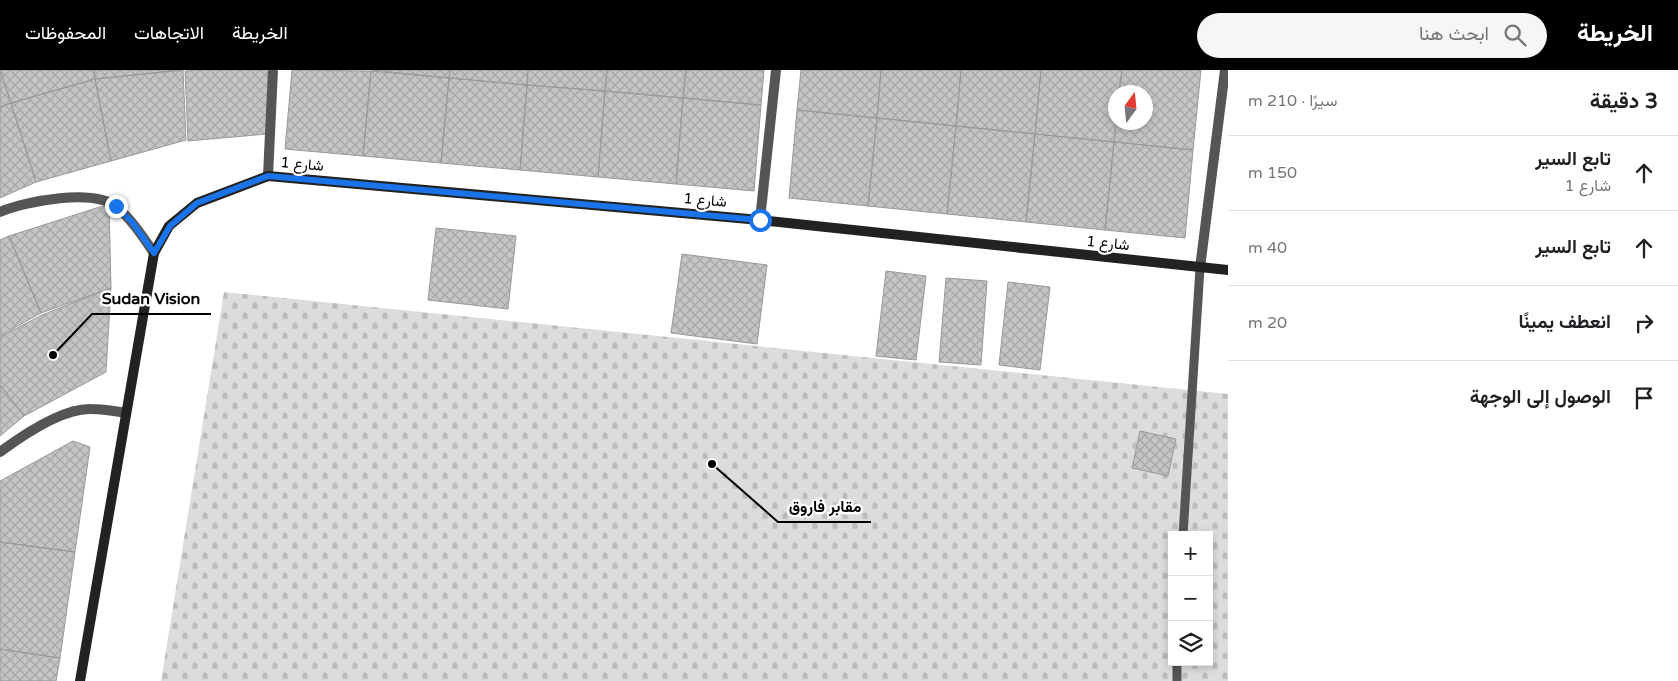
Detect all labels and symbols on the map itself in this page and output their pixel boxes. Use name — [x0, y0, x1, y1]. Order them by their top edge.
north arrow — [1108, 85, 1153, 130]
street label: شارع 1 — [279, 153, 325, 177]
street label: شارع 1 — [682, 189, 728, 213]
route end — [105, 195, 128, 218]
route start — [749, 209, 772, 232]
street label: شارع 1 — [1085, 232, 1131, 256]
callout: Sudan Vision — [92, 283, 211, 314]
text: Sudan Vision — [102, 289, 200, 309]
callout: مقابر فاروق — [778, 491, 871, 522]
text: مقابر فاروق — [789, 497, 862, 517]

